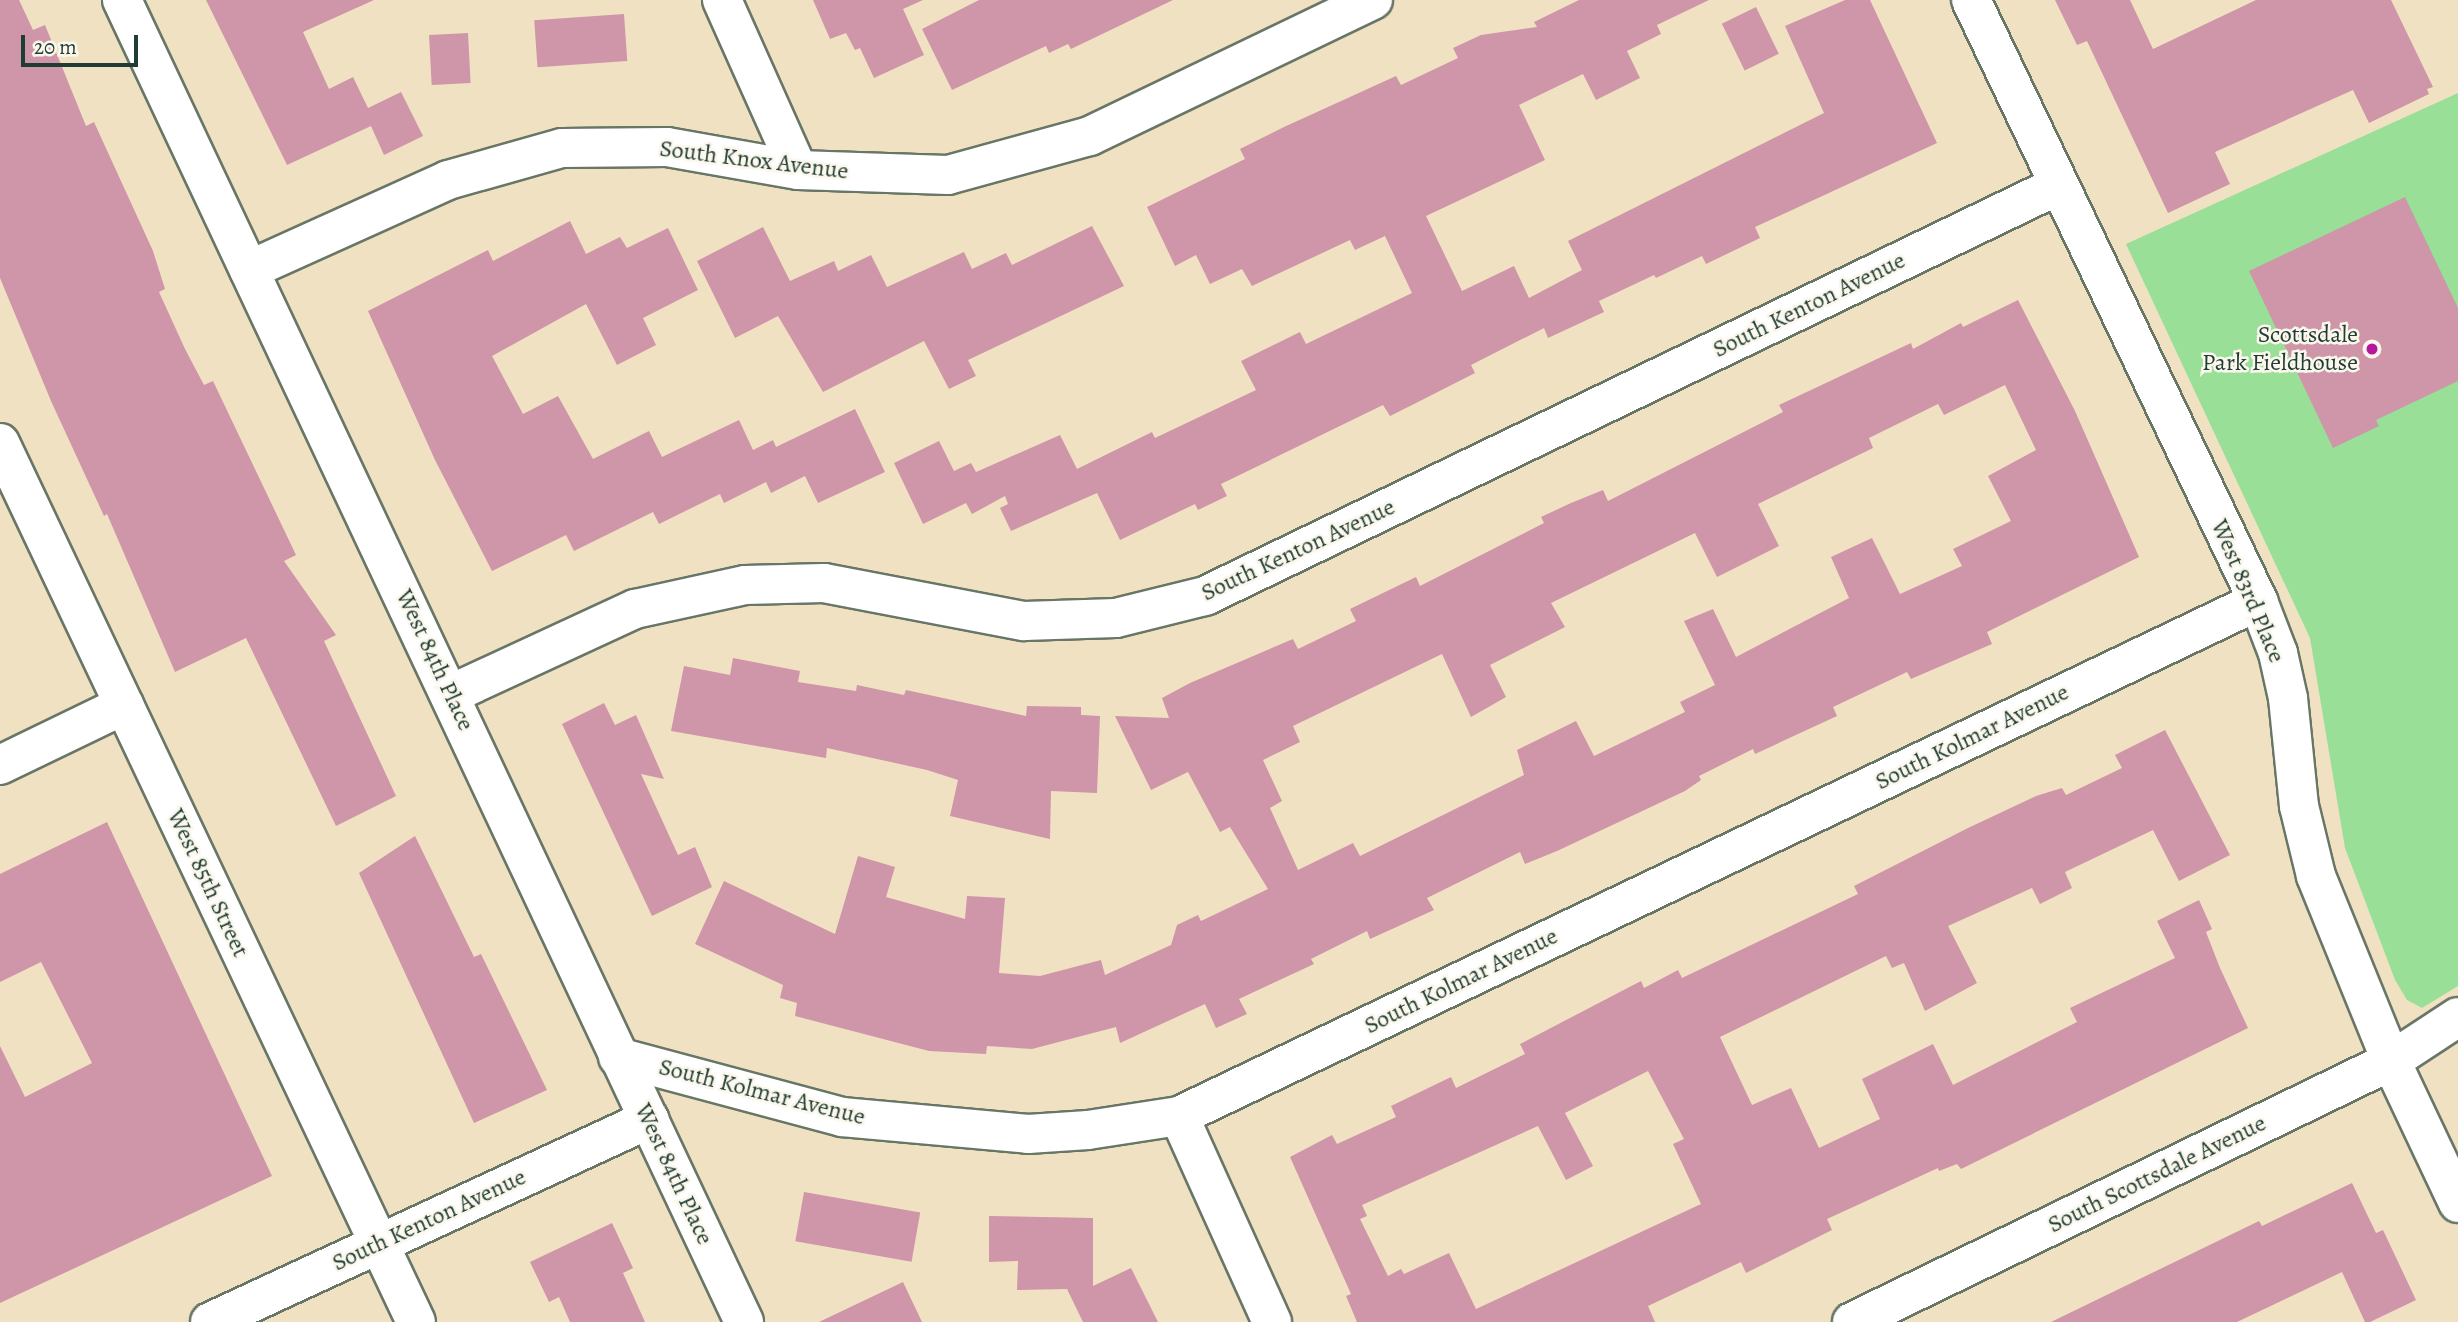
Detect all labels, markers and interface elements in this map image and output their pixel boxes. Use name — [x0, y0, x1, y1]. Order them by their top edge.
scale bar — [24, 21, 142, 65]
text: 20 m — [34, 33, 77, 61]
street label: South Knox Avenue — [658, 134, 850, 186]
street label: South Kenton Avenue — [1708, 246, 1910, 364]
place label: Scottsdale Park Fieldhouse — [2202, 321, 2358, 377]
marker: Scottsdale Park Fieldhouse — [2364, 341, 2380, 357]
street label: South Kenton Avenue — [1197, 493, 1399, 607]
street label: West 83rd Place — [2205, 515, 2291, 667]
street label: West 84th Place — [390, 585, 480, 735]
street label: South Kolmar Avenue — [1871, 678, 2073, 796]
street label: West 85th Street — [161, 804, 255, 962]
street label: South Kolmar Avenue — [1360, 922, 1562, 1040]
street label: South Kolmar Avenue — [656, 1052, 868, 1132]
street label: West 84th Place — [629, 1099, 719, 1249]
street label: South Scottsdale Avenue — [2043, 1109, 2271, 1239]
street label: South Kenton Avenue — [328, 1163, 530, 1277]

